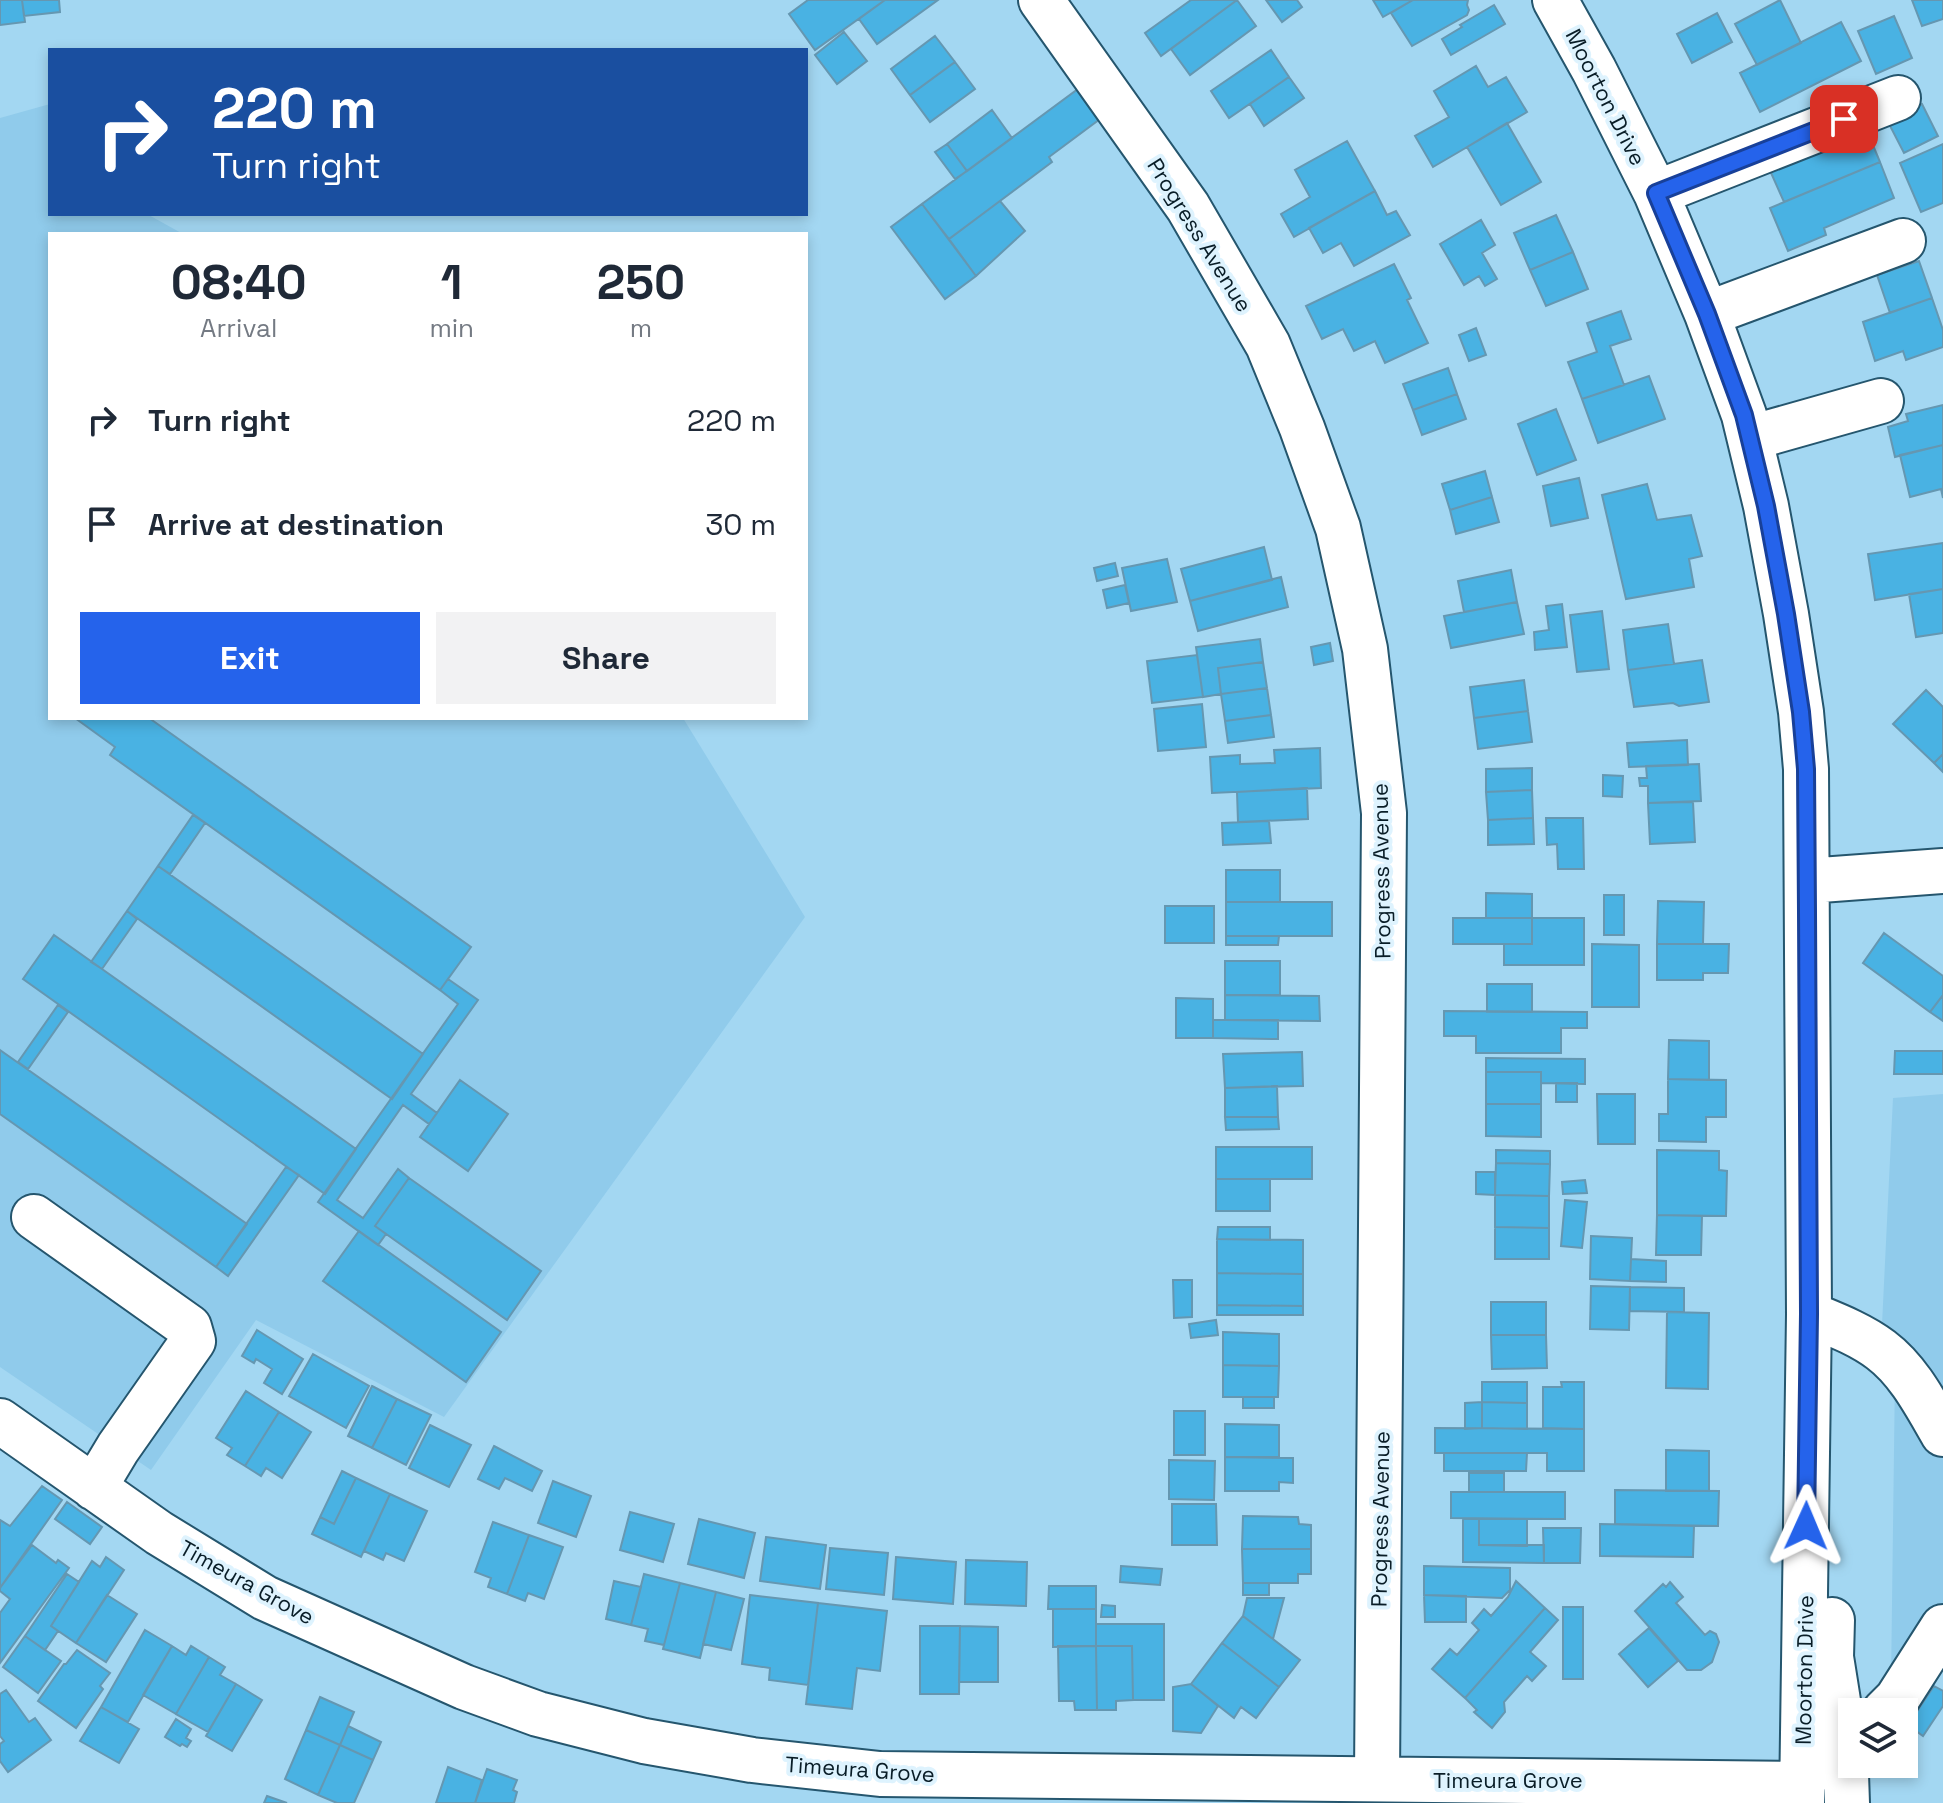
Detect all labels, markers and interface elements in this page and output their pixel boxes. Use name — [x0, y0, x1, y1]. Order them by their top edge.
street label: Moorton Drive — [1560, 24, 1652, 170]
text: 220 m — [212, 73, 377, 144]
icon: right — [80, 80, 184, 184]
pin — [1810, 85, 1878, 153]
icon: arrive — [1822, 97, 1866, 141]
text: Turn right — [212, 143, 381, 189]
street label: Progress Avenue — [1141, 153, 1259, 317]
text: 08:40 — [171, 252, 307, 313]
text: 1 — [441, 252, 463, 313]
text: 250 — [597, 252, 685, 313]
text: Arrival — [200, 311, 277, 345]
text: min — [429, 311, 474, 345]
text: m — [630, 311, 652, 345]
icon: right — [80, 398, 124, 442]
text: Turn right — [148, 401, 291, 440]
text: 220 m — [687, 401, 776, 440]
icon: arrive — [80, 502, 124, 546]
text: Arrive at destination — [148, 505, 444, 544]
text: 30 m — [705, 505, 776, 544]
button: Exit — [80, 612, 420, 704]
button: Share — [436, 612, 776, 704]
street label: Progress Avenue — [1365, 783, 1397, 959]
street label: Progress Avenue — [1364, 1431, 1396, 1607]
position arrow — [1764, 1484, 1848, 1568]
street label: Timeura Grove — [175, 1533, 319, 1631]
street label: Moorton Drive — [1789, 1595, 1819, 1745]
map controls — [1838, 1698, 1918, 1778]
button: layers — [1838, 1698, 1918, 1778]
street label: Timeura Grove — [784, 1750, 936, 1788]
street label: Timeura Grove — [1433, 1766, 1583, 1794]

